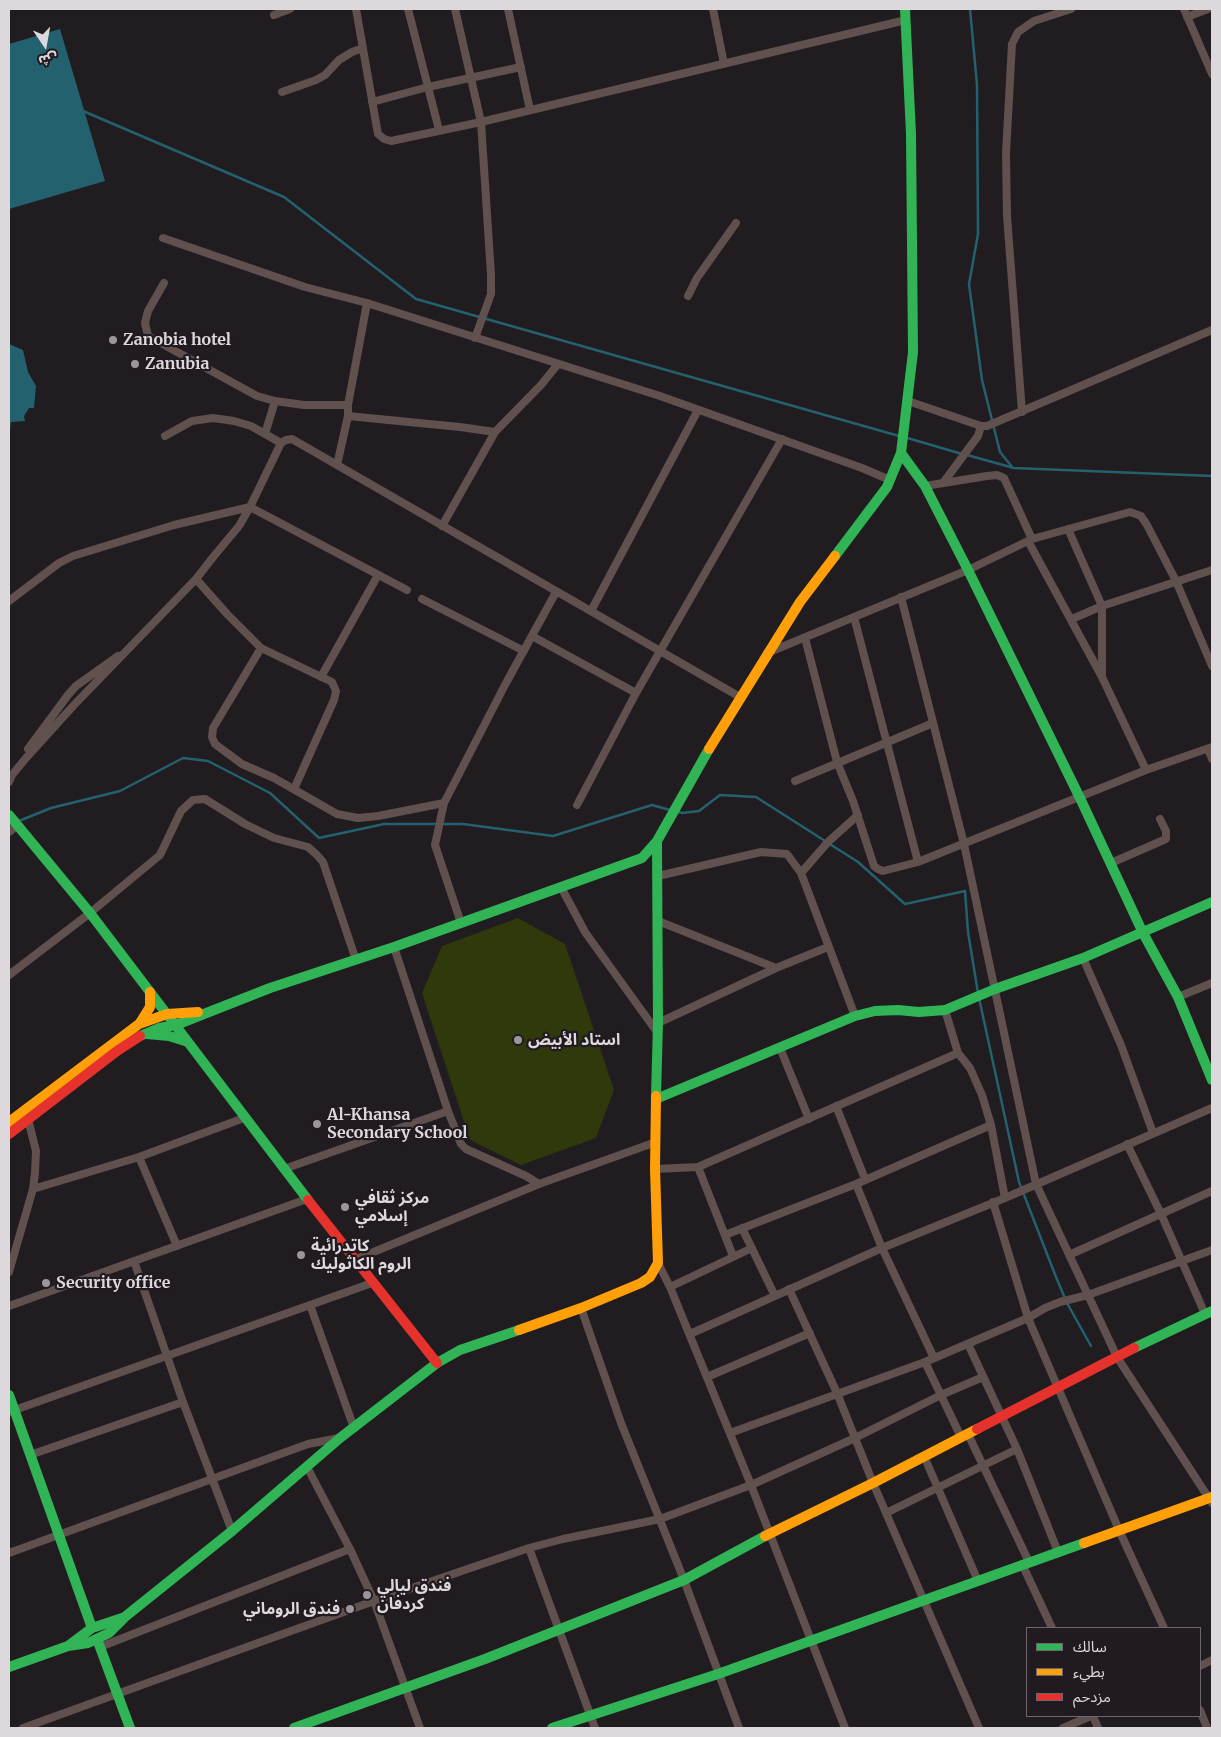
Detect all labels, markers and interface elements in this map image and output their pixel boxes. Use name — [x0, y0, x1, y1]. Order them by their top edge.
north arrow — [20, 20, 70, 70]
text: ش — [37, 49, 59, 70]
place label: Zanobia hotel — [123, 330, 231, 350]
marker: Zanobia hotel — [107, 334, 119, 346]
place label: Zanubia — [145, 354, 209, 374]
marker: Zanubia — [129, 358, 141, 370]
place label: استاد الأبيض — [528, 1030, 620, 1050]
marker: استاد الأبيض — [512, 1034, 524, 1046]
place label: Al-Khansa Secondary School — [327, 1105, 467, 1143]
marker: Al-Khansa Secondary School — [311, 1118, 323, 1130]
place label: مركز ثقافي إسلامي — [355, 1188, 429, 1226]
marker: مركز ثقافي إسلامي — [339, 1201, 351, 1213]
place label: كاتدرائية الروم الكاثوليك — [311, 1236, 411, 1274]
marker: كاتدرائية الروم الكاثوليك — [295, 1249, 307, 1261]
place label: Security office — [56, 1273, 170, 1293]
marker: Security office — [40, 1277, 52, 1289]
place label: فندق ليالي كردفان — [377, 1576, 451, 1614]
marker: فندق ليالي كردفان — [361, 1589, 373, 1601]
place label: فندق الروماني — [243, 1599, 340, 1619]
marker: فندق الروماني — [344, 1603, 356, 1615]
legend — [1026, 1627, 1201, 1717]
text: سالك — [1073, 1637, 1107, 1656]
text: بطيء — [1073, 1662, 1105, 1681]
text: مزدحم — [1073, 1687, 1111, 1706]

